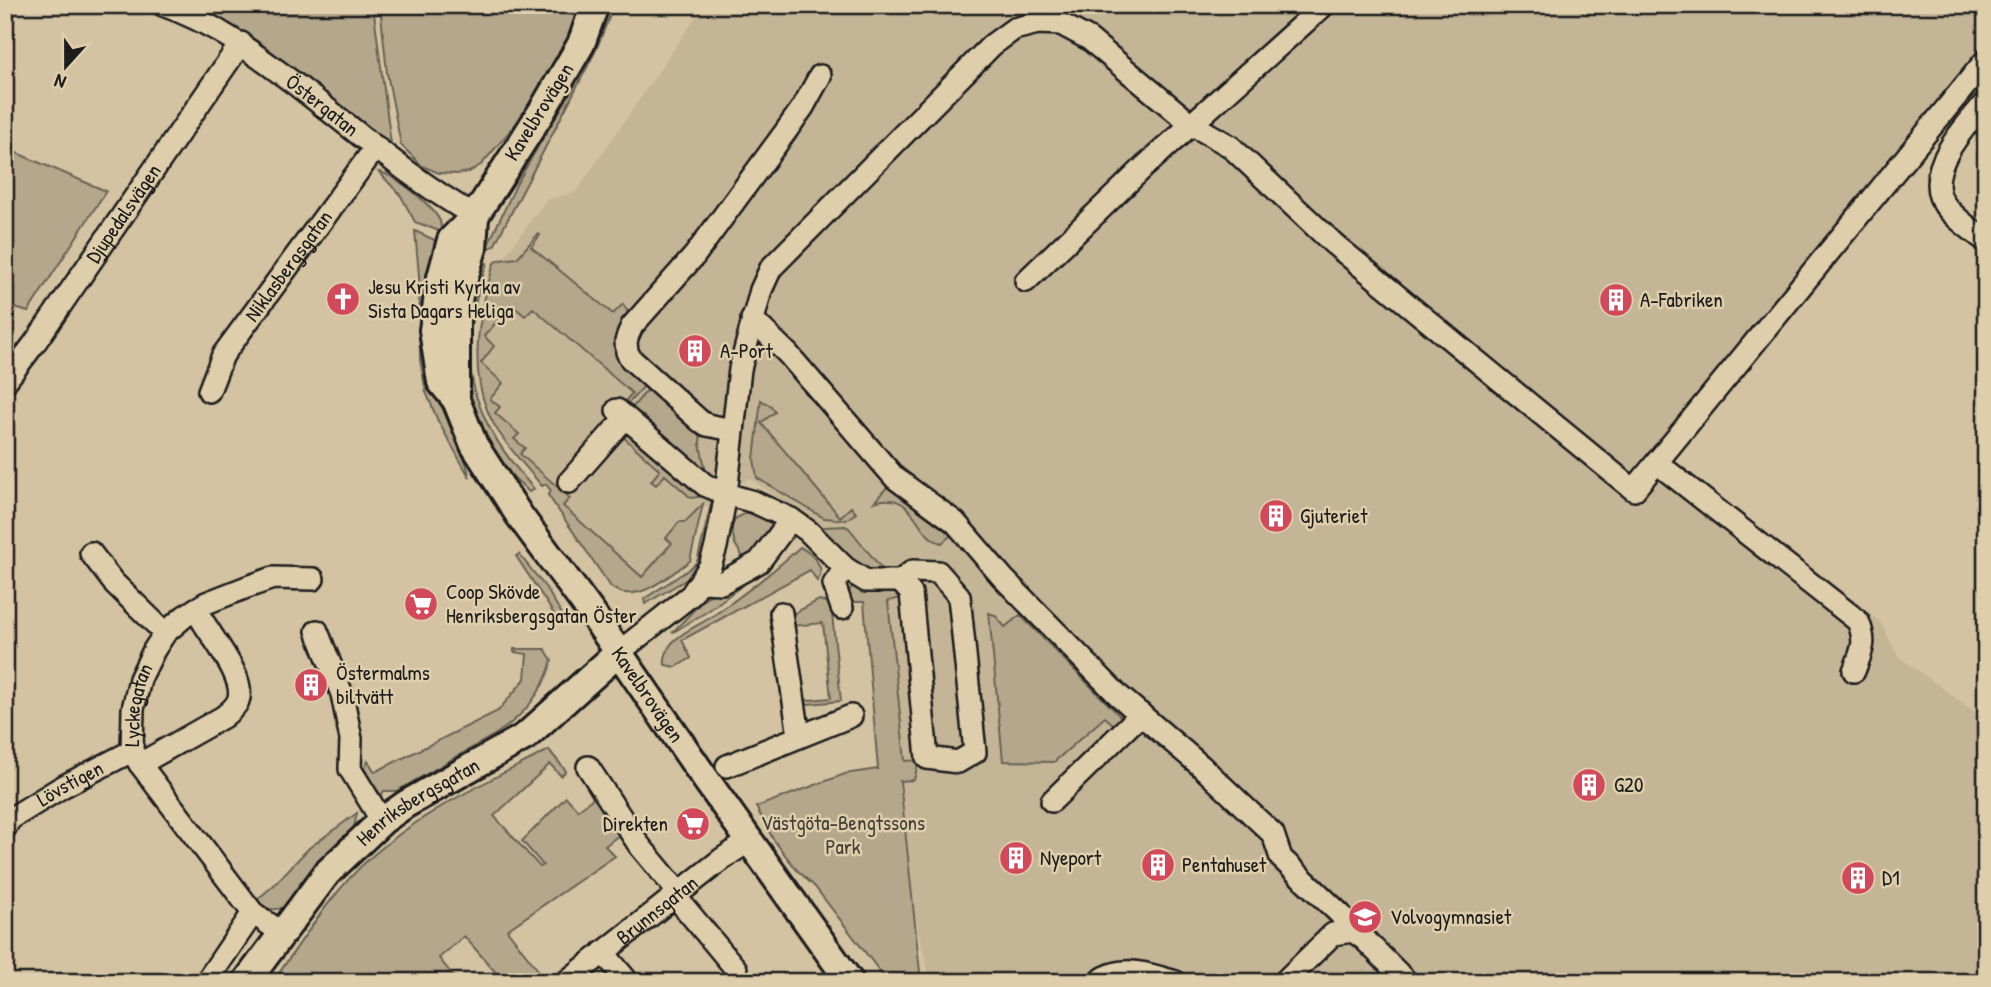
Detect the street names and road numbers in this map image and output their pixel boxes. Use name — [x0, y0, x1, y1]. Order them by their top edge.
street label: Kavelbrovägen — [497, 57, 580, 166]
street label: Östergatan — [280, 67, 365, 143]
street label: Djupedalsvägen — [79, 158, 168, 269]
street label: Niklasbergsgatan — [237, 204, 339, 327]
street label: Kavelbrovägen — [605, 640, 691, 748]
street label: Lyckegatan — [117, 658, 160, 747]
street label: Henriksbergsgatan — [349, 750, 485, 852]
street label: Lövstigen — [31, 753, 108, 813]
street label: Brunnsgatan — [610, 868, 704, 951]

